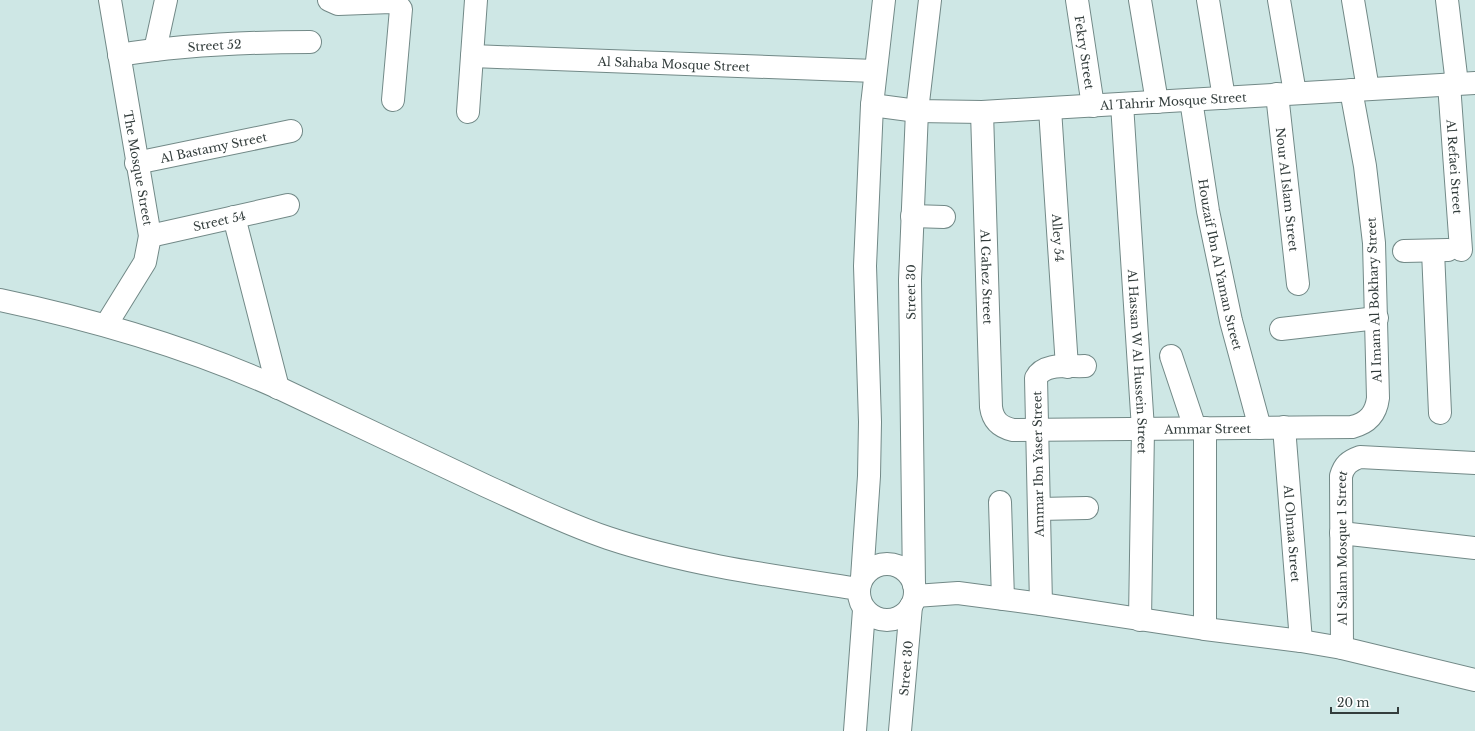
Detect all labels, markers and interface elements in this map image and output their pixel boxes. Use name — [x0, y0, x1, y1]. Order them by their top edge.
street label: Fekry Street — [1072, 14, 1098, 91]
street label: Street 52 — [187, 36, 242, 54]
street label: Al Sahaba Mosque Street — [597, 53, 751, 74]
street label: Al Tahrir Mosque Street — [1099, 89, 1247, 113]
street label: The Mosque Street — [120, 109, 156, 227]
street label: Al Refaei Street — [1444, 118, 1466, 215]
street label: Nour Al Islam Street — [1273, 127, 1302, 253]
street label: Al Bastamy Street — [158, 129, 269, 166]
street label: Houzaif Ibn Al Yaman Street — [1196, 178, 1246, 352]
street label: Street 54 — [192, 207, 247, 234]
street label: Alley 54 — [1049, 212, 1068, 262]
street label: Al Imam Al Bokhary Street — [1364, 217, 1384, 384]
street label: Al Gahez Street — [978, 228, 996, 325]
street label: Street 30 — [902, 264, 918, 320]
street label: Al Hassan W Al Hussein Street — [1125, 268, 1151, 454]
street label: Ammar Ibn Yaser Street — [1029, 390, 1047, 538]
street label: Ammar Street — [1163, 420, 1251, 436]
street label: Al Salam Mosque 1 Street — [1333, 467, 1350, 627]
street label: Al Olmaa Street — [1281, 484, 1304, 583]
street label: Street 30 — [896, 640, 915, 697]
scale bar — [1331, 689, 1398, 715]
text: 20 m — [1337, 695, 1369, 710]

